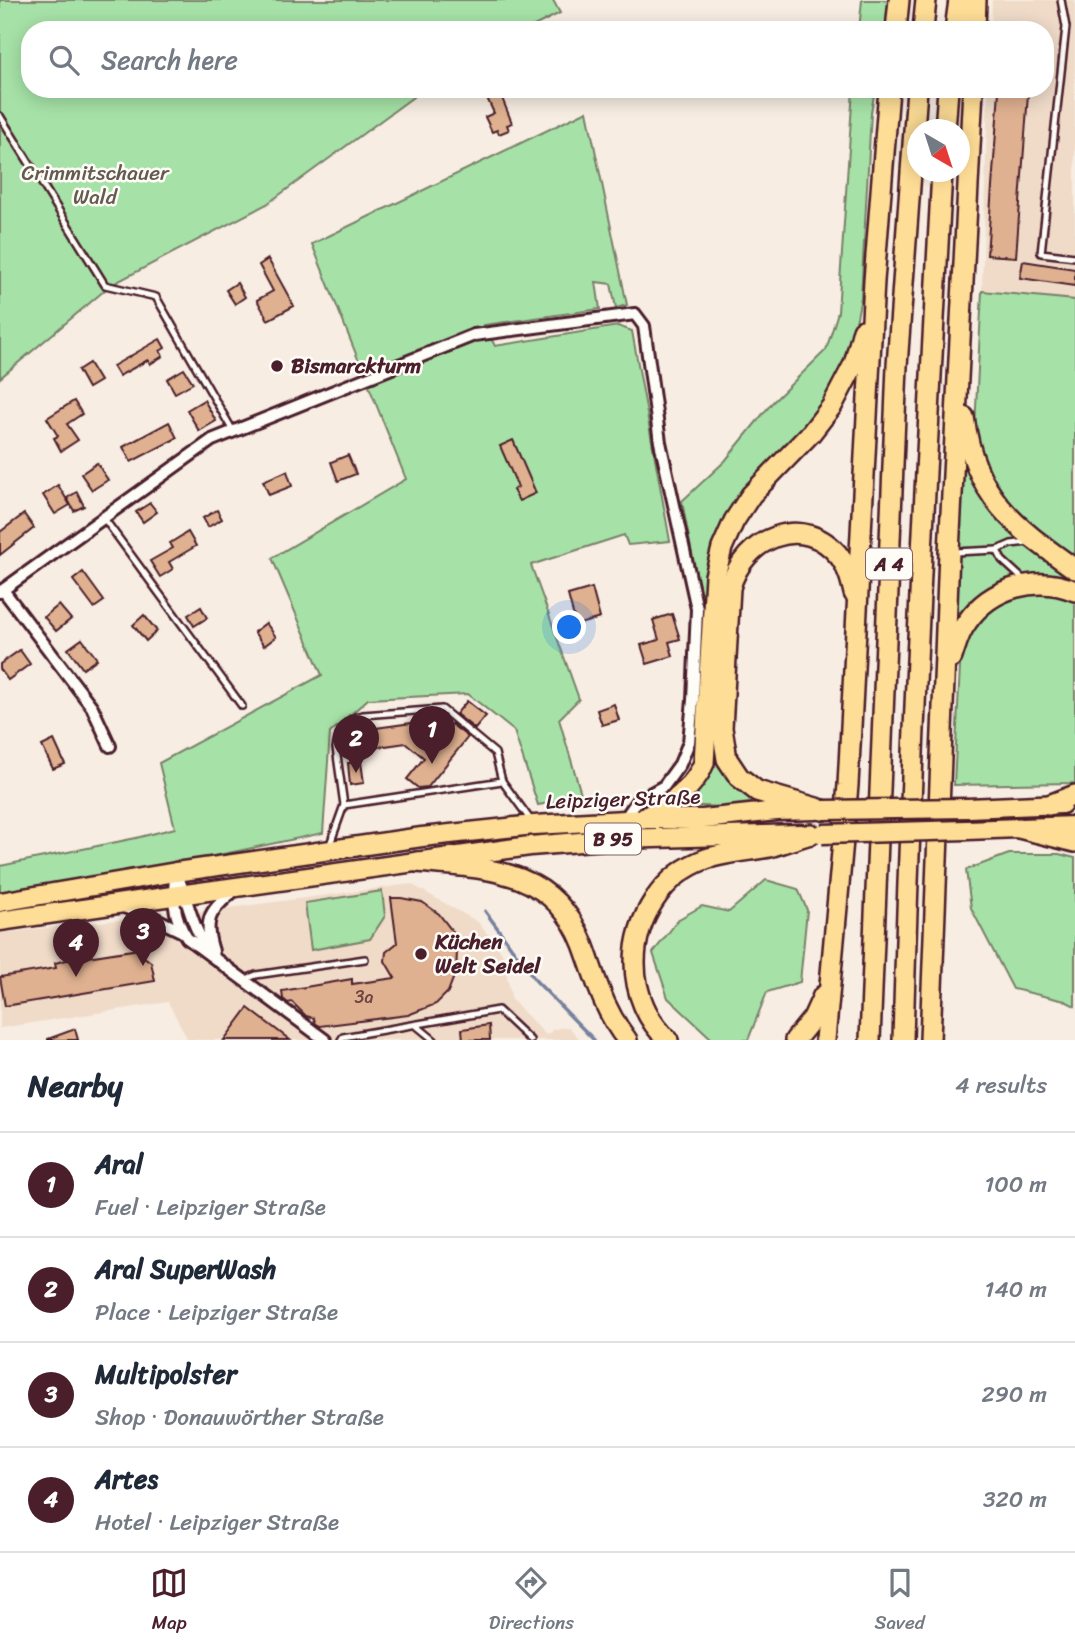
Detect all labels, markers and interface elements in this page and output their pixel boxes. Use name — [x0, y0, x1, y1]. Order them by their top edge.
search box — [21, 21, 1054, 98]
text: Search here — [101, 37, 238, 83]
icon: search — [45, 41, 83, 79]
north arrow — [907, 119, 970, 182]
park label: Crimmitschauer Wald — [21, 154, 170, 216]
place label: Bismarckturm — [291, 347, 421, 385]
marker: Bismarckturm — [269, 358, 285, 374]
road number: A 4 — [866, 548, 912, 580]
your location — [552, 610, 586, 644]
pin: 1 — [409, 706, 455, 764]
pin: 2 — [333, 715, 379, 773]
street label: Leipziger Straße — [545, 777, 701, 821]
road number: B 95 — [585, 824, 641, 854]
pin: 3 — [120, 908, 166, 966]
pin: 4 — [53, 919, 99, 977]
place label: Küchen Welt Seidel — [434, 923, 541, 985]
marker: Küchen Welt Seidel — [413, 946, 429, 962]
house number: 3a — [355, 981, 373, 1013]
text: Nearby — [28, 1059, 123, 1113]
text: 4 results — [955, 1065, 1047, 1106]
text: Aral — [95, 1141, 143, 1187]
text: 1 — [46, 1164, 56, 1205]
text: 100 m — [984, 1164, 1047, 1205]
text: Fuel · Leipziger Straße — [95, 1187, 326, 1228]
text: Aral SuperWash — [95, 1246, 276, 1292]
text: 2 — [44, 1269, 58, 1310]
text: 140 m — [985, 1269, 1047, 1310]
text: Place · Leipziger Straße — [95, 1292, 338, 1333]
text: Multipolster — [95, 1351, 237, 1397]
text: 3 — [45, 1374, 57, 1415]
text: 290 m — [981, 1374, 1047, 1415]
text: Shop · Donauwörther Straße — [95, 1397, 384, 1438]
text: Artes — [95, 1456, 158, 1502]
text: 4 — [44, 1479, 58, 1520]
text: 320 m — [983, 1479, 1047, 1520]
text: Hotel · Leipziger Straße — [95, 1502, 339, 1543]
tab: Map — [150, 1564, 188, 1639]
tab: Directions — [489, 1564, 574, 1639]
tab: Saved — [875, 1564, 925, 1639]

